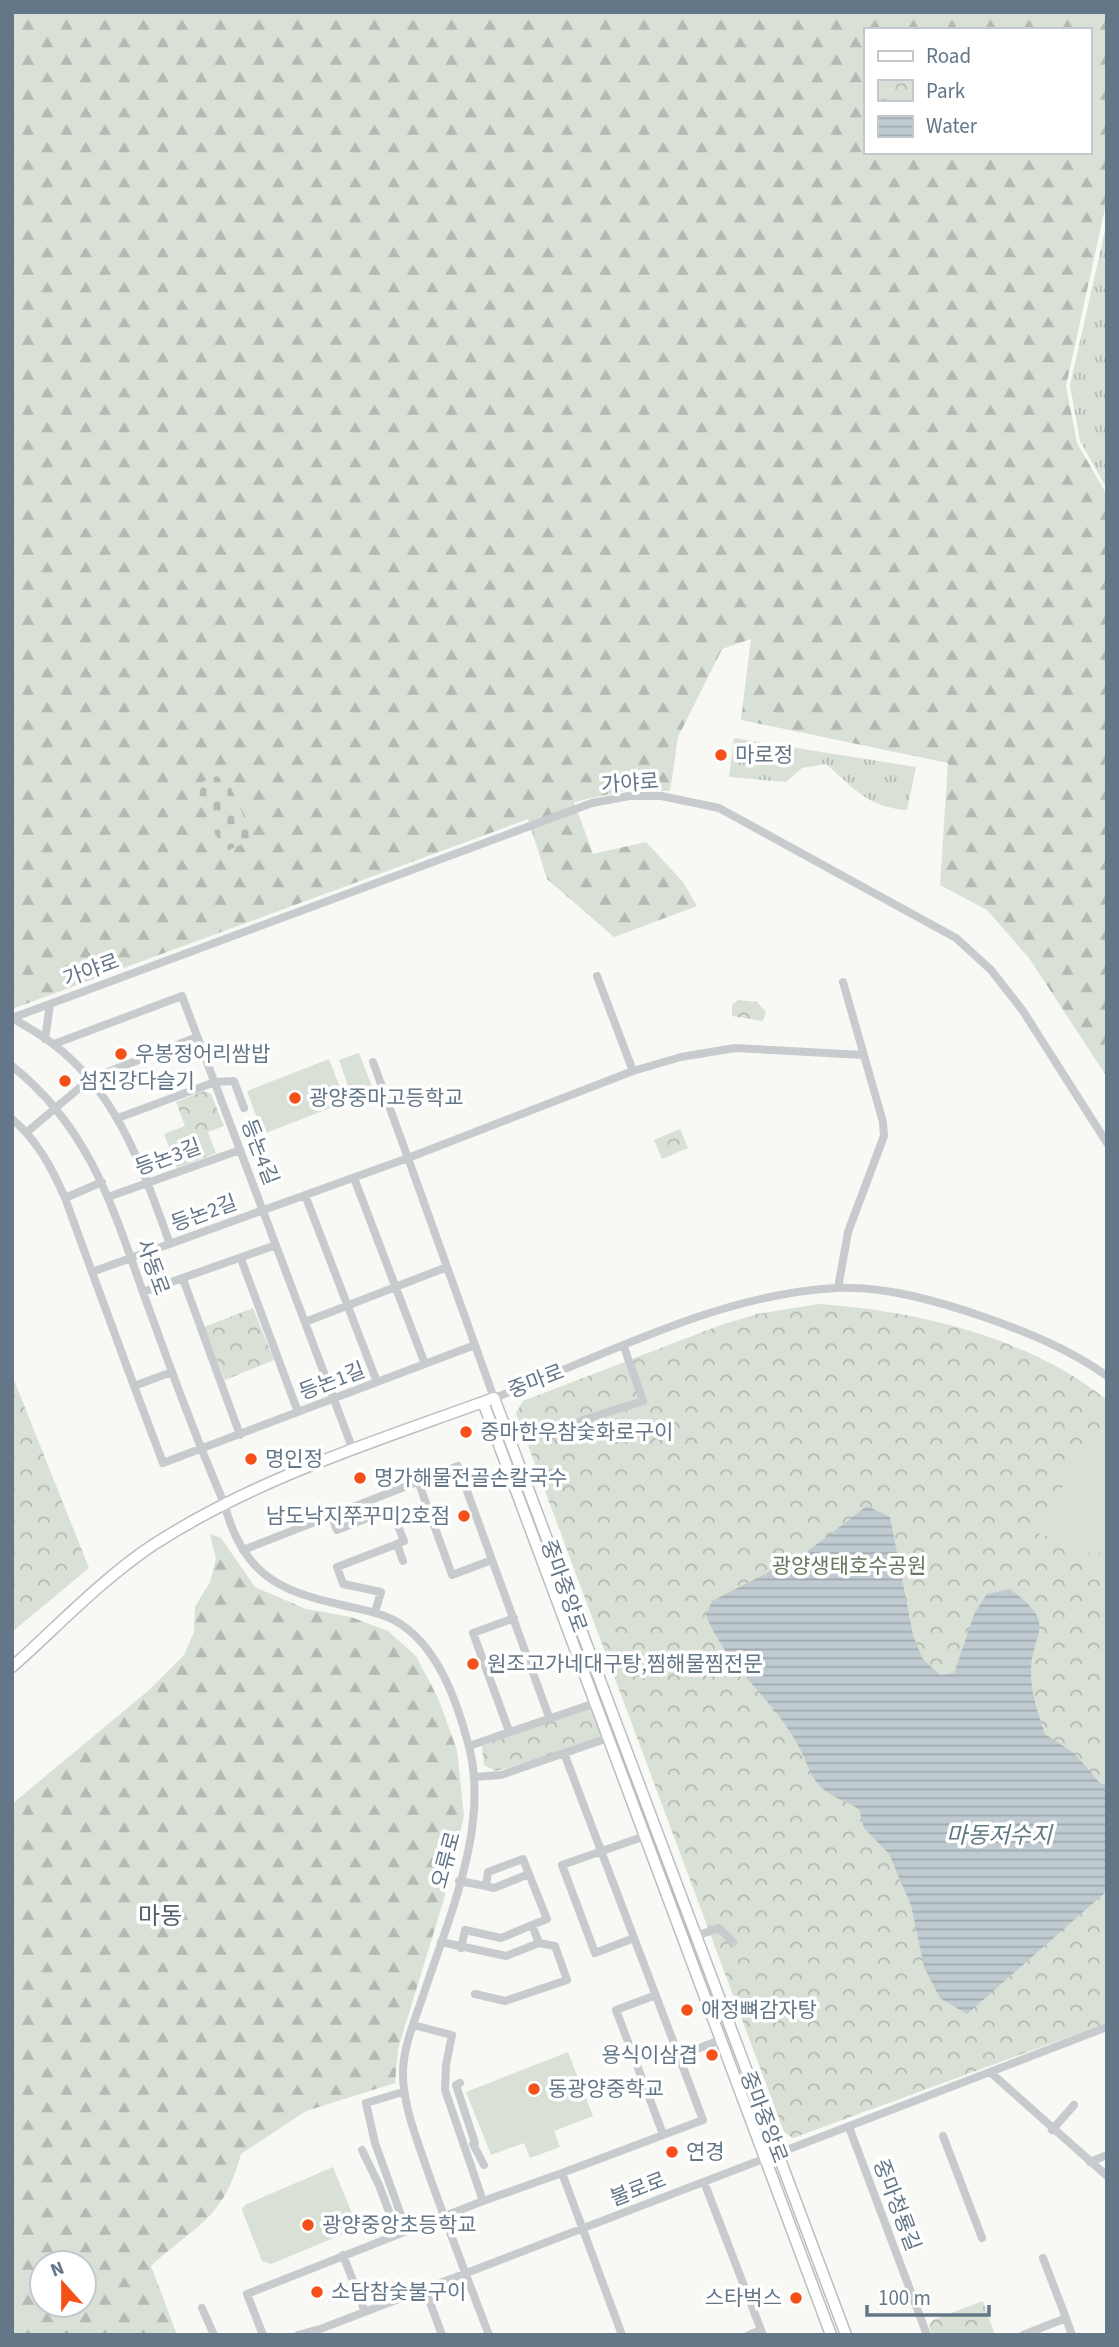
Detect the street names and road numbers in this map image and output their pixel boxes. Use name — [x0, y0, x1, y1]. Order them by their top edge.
street label: 가야로 — [600, 766, 660, 800]
street label: 가야로 — [59, 946, 123, 994]
street label: 등논4길 — [234, 1115, 286, 1189]
street label: 등논3길 — [131, 1131, 205, 1183]
street label: 등논2길 — [167, 1187, 241, 1239]
street label: 사동로 — [129, 1235, 177, 1299]
street label: 등논1길 — [295, 1355, 369, 1407]
street label: 중마로 — [504, 1357, 568, 1405]
street label: 중마중앙로 — [533, 1535, 595, 1637]
street label: 오류로 — [424, 1828, 468, 1892]
street label: 중마중앙로 — [733, 2067, 795, 2167]
street label: 중마청룡길 — [866, 2155, 928, 2255]
street label: 불로로 — [606, 2165, 670, 2213]

